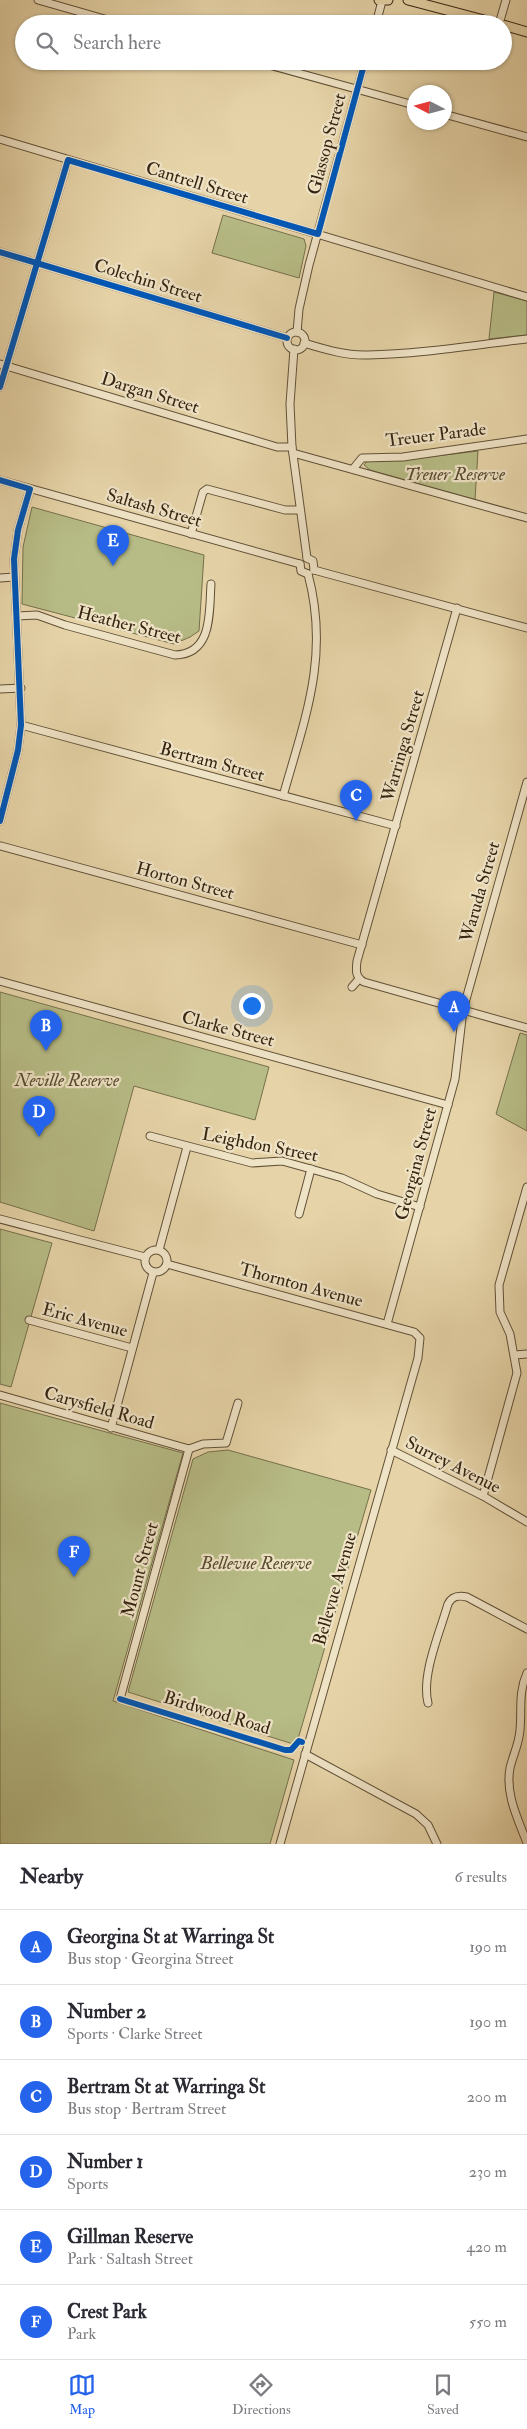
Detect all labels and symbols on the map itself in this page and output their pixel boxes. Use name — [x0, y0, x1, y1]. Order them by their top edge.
north arrow — [407, 85, 452, 130]
street label: Glassop Street — [302, 90, 352, 197]
street label: Cantrell Street — [143, 156, 251, 210]
street label: Colechin Street — [91, 254, 205, 308]
street label: Dargan Street — [98, 367, 202, 419]
street label: Treuer Parade — [385, 417, 488, 453]
park label: Treuer Reserve — [405, 463, 506, 486]
street label: Saltash Street — [104, 483, 204, 533]
pin: E — [97, 525, 129, 566]
street label: Heather Street — [75, 601, 183, 649]
street label: Warringa Street — [376, 687, 430, 805]
street label: Bertram Street — [157, 737, 267, 787]
pin: C — [340, 780, 372, 821]
street label: Waruda Street — [454, 839, 505, 946]
street label: Horton Street — [133, 857, 237, 905]
pin: A — [438, 991, 470, 1032]
your location — [239, 993, 265, 1019]
street label: Clarke Street — [179, 1006, 277, 1052]
pin: B — [30, 1010, 62, 1051]
park label: Neville Reserve — [14, 1069, 120, 1092]
pin: D — [23, 1096, 55, 1137]
street label: Georgina Street — [390, 1105, 442, 1223]
street label: Leighdon Street — [200, 1122, 320, 1168]
street label: Thornton Avenue — [237, 1257, 366, 1313]
street label: Eric Avenue — [40, 1298, 131, 1343]
street label: Carysfield Road — [41, 1381, 157, 1435]
street label: Surrey Avenue — [401, 1431, 505, 1499]
street label: Mount Street — [116, 1520, 164, 1620]
street label: Bellevue Avenue — [308, 1529, 362, 1648]
pin: F — [58, 1536, 90, 1577]
park label: Bellevue Reserve — [199, 1552, 313, 1575]
street label: Birdwood Road — [161, 1686, 273, 1740]

